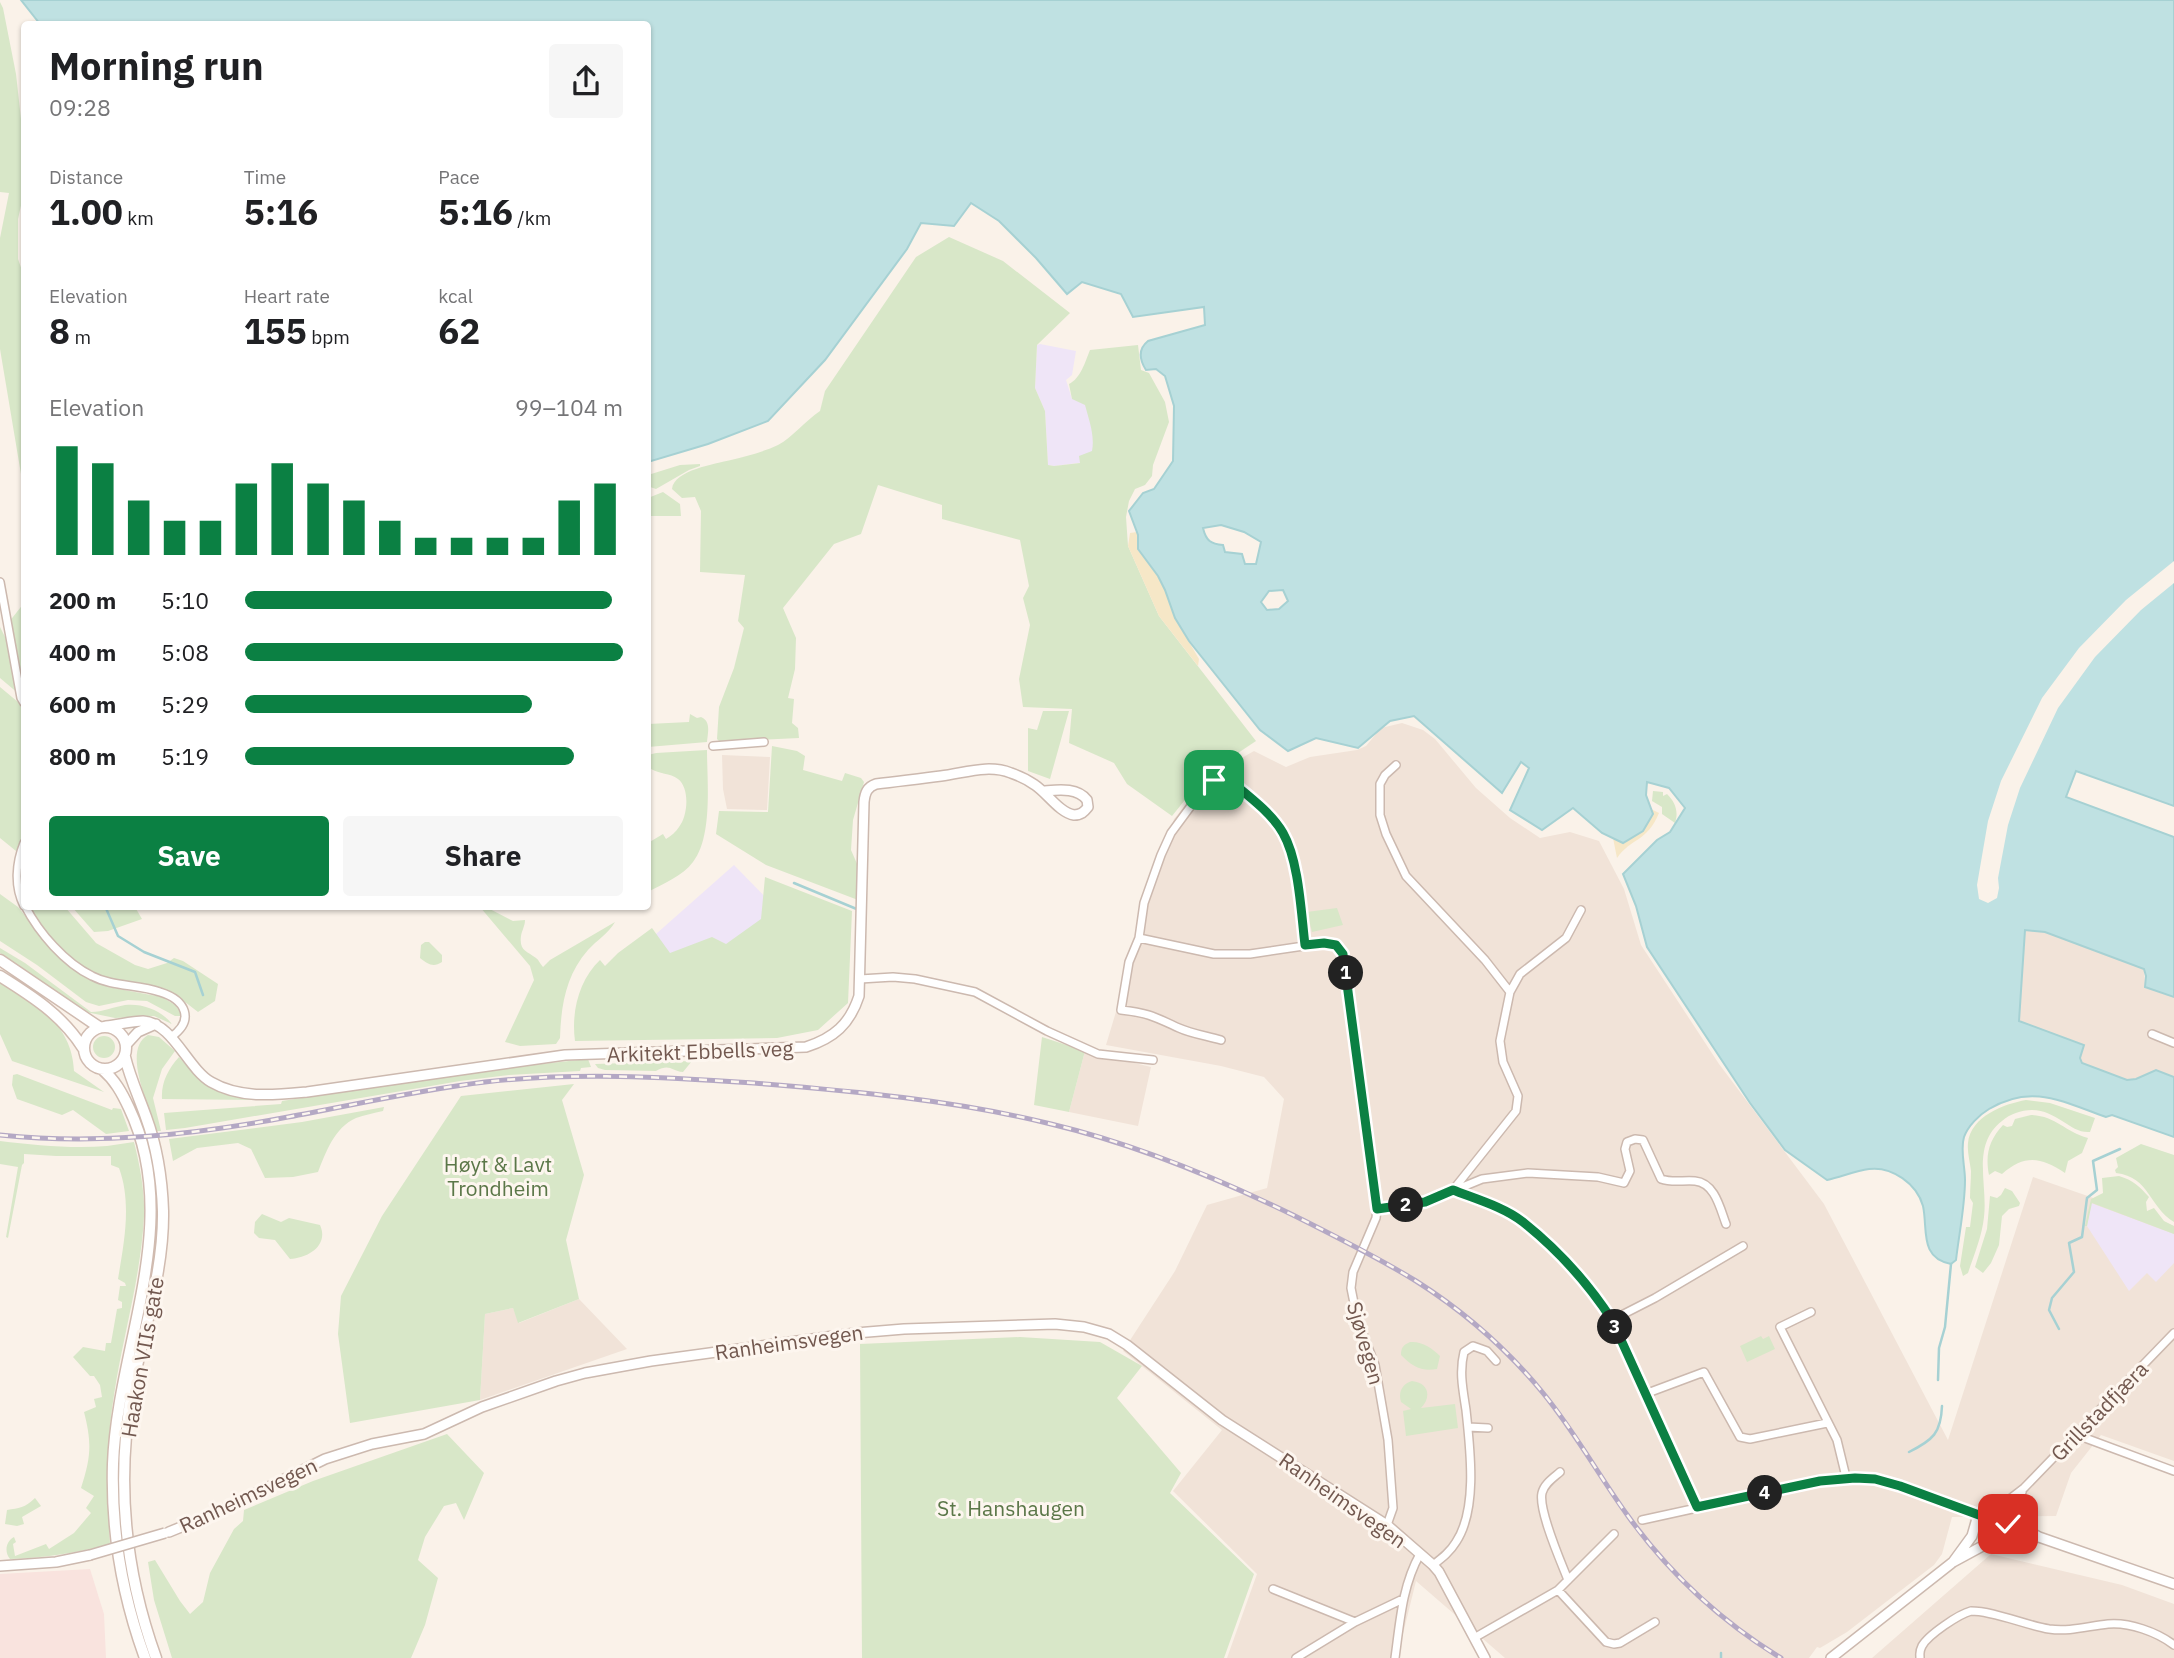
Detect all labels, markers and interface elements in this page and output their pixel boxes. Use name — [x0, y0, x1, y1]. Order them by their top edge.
text: Morning run — [49, 41, 264, 90]
button: share — [549, 44, 623, 118]
text: 09:28 — [49, 92, 111, 122]
text: Distance — [49, 165, 123, 189]
text: Time — [244, 165, 286, 189]
text: Pace — [438, 165, 480, 189]
text: 1.00 — [49, 189, 123, 235]
text: 5:16 — [244, 189, 318, 235]
text: 5:16 — [438, 189, 513, 235]
text: km — [123, 206, 154, 230]
text: /km — [513, 206, 551, 230]
text: Elevation — [49, 284, 128, 308]
text: Heart rate — [244, 284, 330, 308]
text: kcal — [438, 284, 473, 308]
text: 8 — [49, 308, 70, 354]
text: 155 — [244, 308, 307, 354]
text: 62 — [438, 308, 480, 354]
text: m — [70, 325, 91, 349]
text: bpm — [307, 325, 350, 349]
text: Elevation — [49, 392, 144, 422]
text: 99–104 m — [515, 392, 623, 422]
text: 200 m — [49, 585, 116, 615]
text: 5:10 — [161, 585, 209, 615]
text: 400 m — [49, 637, 116, 667]
text: 5:08 — [161, 637, 209, 667]
text: 600 m — [49, 689, 116, 719]
text: 5:29 — [161, 689, 209, 719]
text: 800 m — [49, 741, 116, 771]
text: 5:19 — [161, 741, 209, 771]
pin — [1184, 750, 1244, 810]
icon: arrive — [1195, 761, 1233, 799]
button: Save — [49, 816, 329, 896]
button: Share — [343, 816, 623, 896]
pin: 1 — [1328, 956, 1364, 990]
text: 1 — [1340, 960, 1351, 984]
street label: Arkitekt Ebbells veg — [606, 1034, 794, 1068]
park label: Høyt & Lavt Trondheim — [444, 1150, 552, 1202]
pin: 2 — [1388, 1188, 1424, 1222]
text: 2 — [1400, 1192, 1411, 1216]
street label: Haakon VIIs gate — [114, 1275, 170, 1439]
street label: Sjøvegen — [1341, 1298, 1391, 1388]
pin: 3 — [1598, 1310, 1632, 1344]
text: 3 — [1609, 1314, 1620, 1338]
street label: Ranheimsvegen — [713, 1318, 865, 1366]
street label: Grillstadfjæra — [2044, 1355, 2154, 1467]
street label: Ranheimsvegen — [1274, 1446, 1412, 1554]
street label: Ranheimsvegen — [174, 1451, 322, 1539]
pin: 4 — [1748, 1476, 1782, 1510]
text: 4 — [1759, 1480, 1770, 1504]
park label: St. Hanshaugen — [937, 1494, 1085, 1522]
pin — [1978, 1494, 2038, 1554]
icon: check — [1989, 1505, 2027, 1543]

